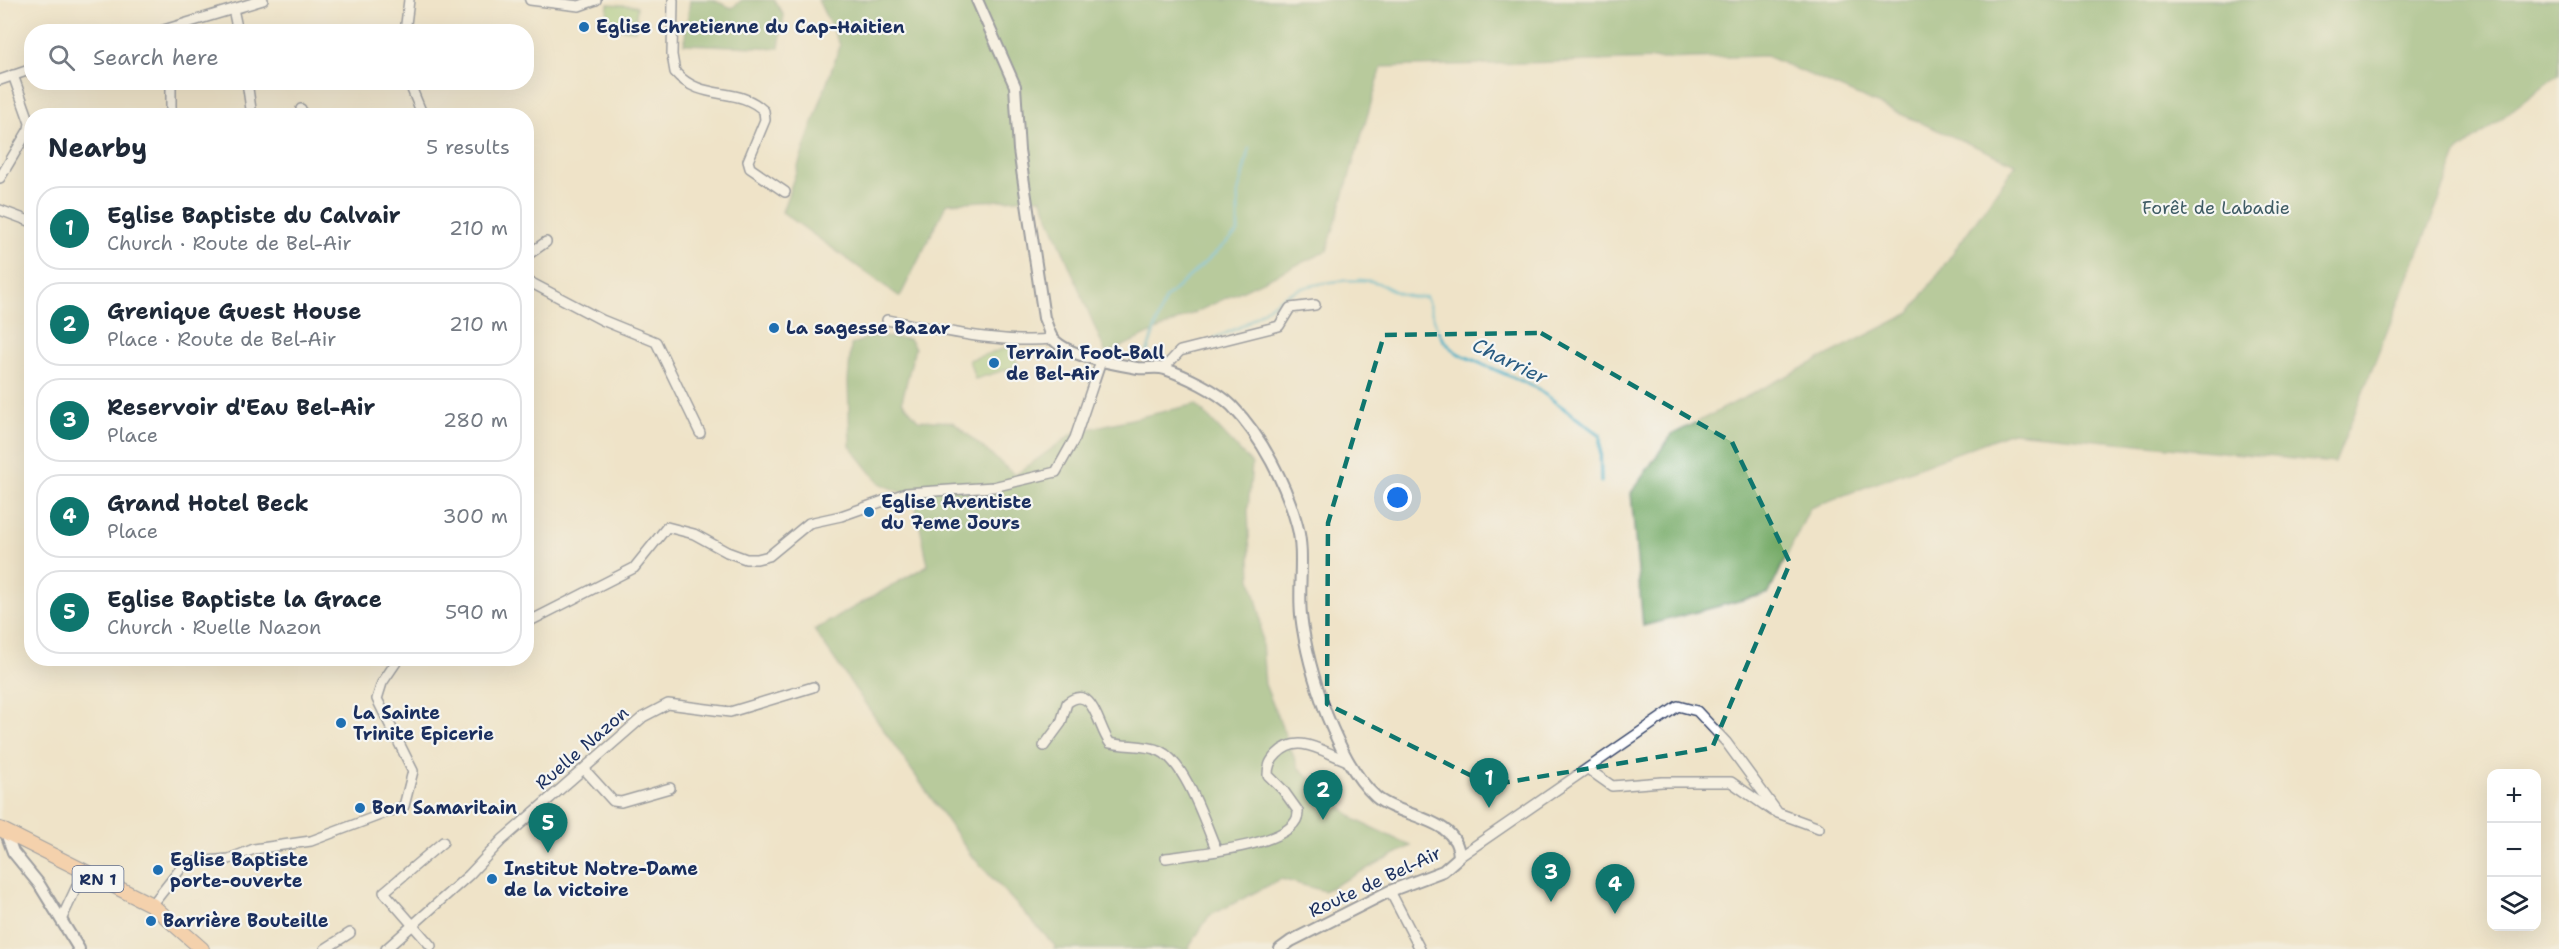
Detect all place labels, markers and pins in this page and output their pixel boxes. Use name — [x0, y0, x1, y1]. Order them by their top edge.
place label: Eglise Chretienne du Cap-Haitien — [596, 15, 905, 39]
marker: Eglise Chretienne du Cap-Haitien — [577, 20, 591, 34]
place label: La sagesse Bazar — [786, 316, 951, 340]
marker: La sagesse Bazar — [767, 321, 781, 335]
place label: Terrain Foot-Ball de Bel-Air — [1006, 341, 1165, 386]
marker: Terrain Foot-Ball de Bel-Air — [987, 356, 1001, 370]
place label: Eglise Aventiste du 7eme Jours — [881, 490, 1032, 535]
marker: Eglise Aventiste du 7eme Jours — [862, 505, 876, 519]
place label: La Sainte Trinite Epicerie — [353, 701, 494, 746]
marker: La Sainte Trinite Epicerie — [334, 716, 348, 730]
pin: 1 — [1470, 758, 1508, 808]
pin: 2 — [1304, 770, 1342, 820]
place label: Bon Samaritain — [372, 796, 517, 820]
marker: Bon Samaritain — [353, 801, 367, 815]
pin: 5 — [528, 804, 568, 853]
place label: Eglise Baptiste porte-ouverte — [170, 848, 308, 893]
pin: 3 — [1532, 852, 1570, 902]
place label: Institut Notre-Dame de la victoire — [504, 857, 698, 902]
marker: Eglise Baptiste porte-ouverte — [151, 863, 165, 877]
pin: 4 — [1596, 864, 1634, 914]
marker: Institut Notre-Dame de la victoire — [485, 872, 499, 886]
place label: Barrière Bouteille — [163, 909, 329, 933]
marker: Barrière Bouteille — [144, 914, 158, 928]

